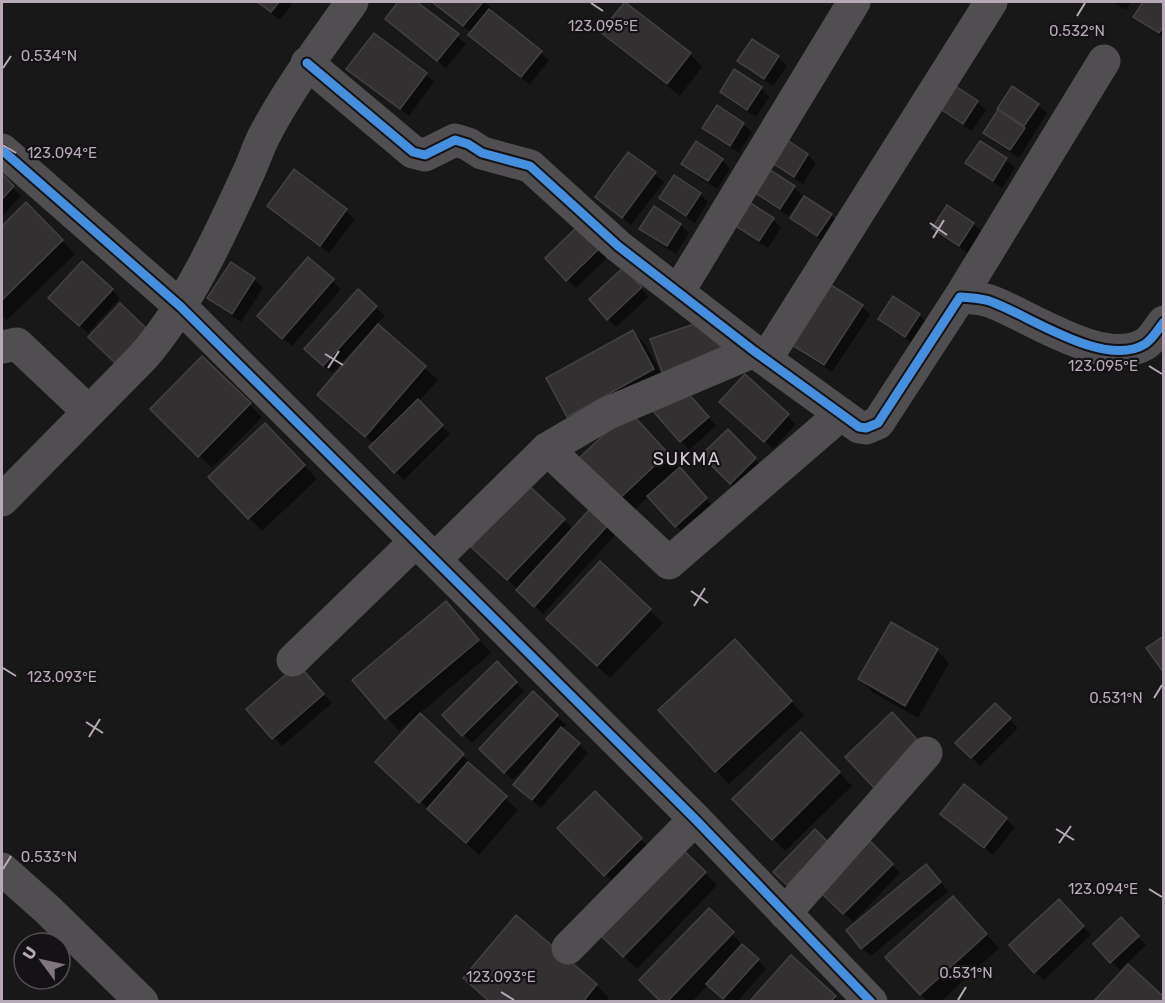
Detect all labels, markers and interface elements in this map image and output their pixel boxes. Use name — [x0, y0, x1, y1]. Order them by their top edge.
text: 123.095°E — [568, 17, 638, 35]
text: 0.532°N — [1049, 22, 1105, 40]
text: 0.534°N — [21, 47, 77, 65]
text: 123.094°E — [27, 144, 97, 162]
text: 123.095°E — [1068, 357, 1138, 375]
district label: SUKMA — [653, 448, 721, 470]
text: 123.093°E — [27, 668, 97, 686]
text: 0.531°N — [1089, 689, 1143, 707]
text: 0.533°N — [21, 848, 77, 866]
text: 123.094°E — [1068, 880, 1138, 898]
north arrow — [12, 931, 72, 991]
text: U — [19, 943, 41, 963]
text: 0.531°N — [939, 964, 993, 982]
text: 123.093°E — [466, 968, 536, 986]

